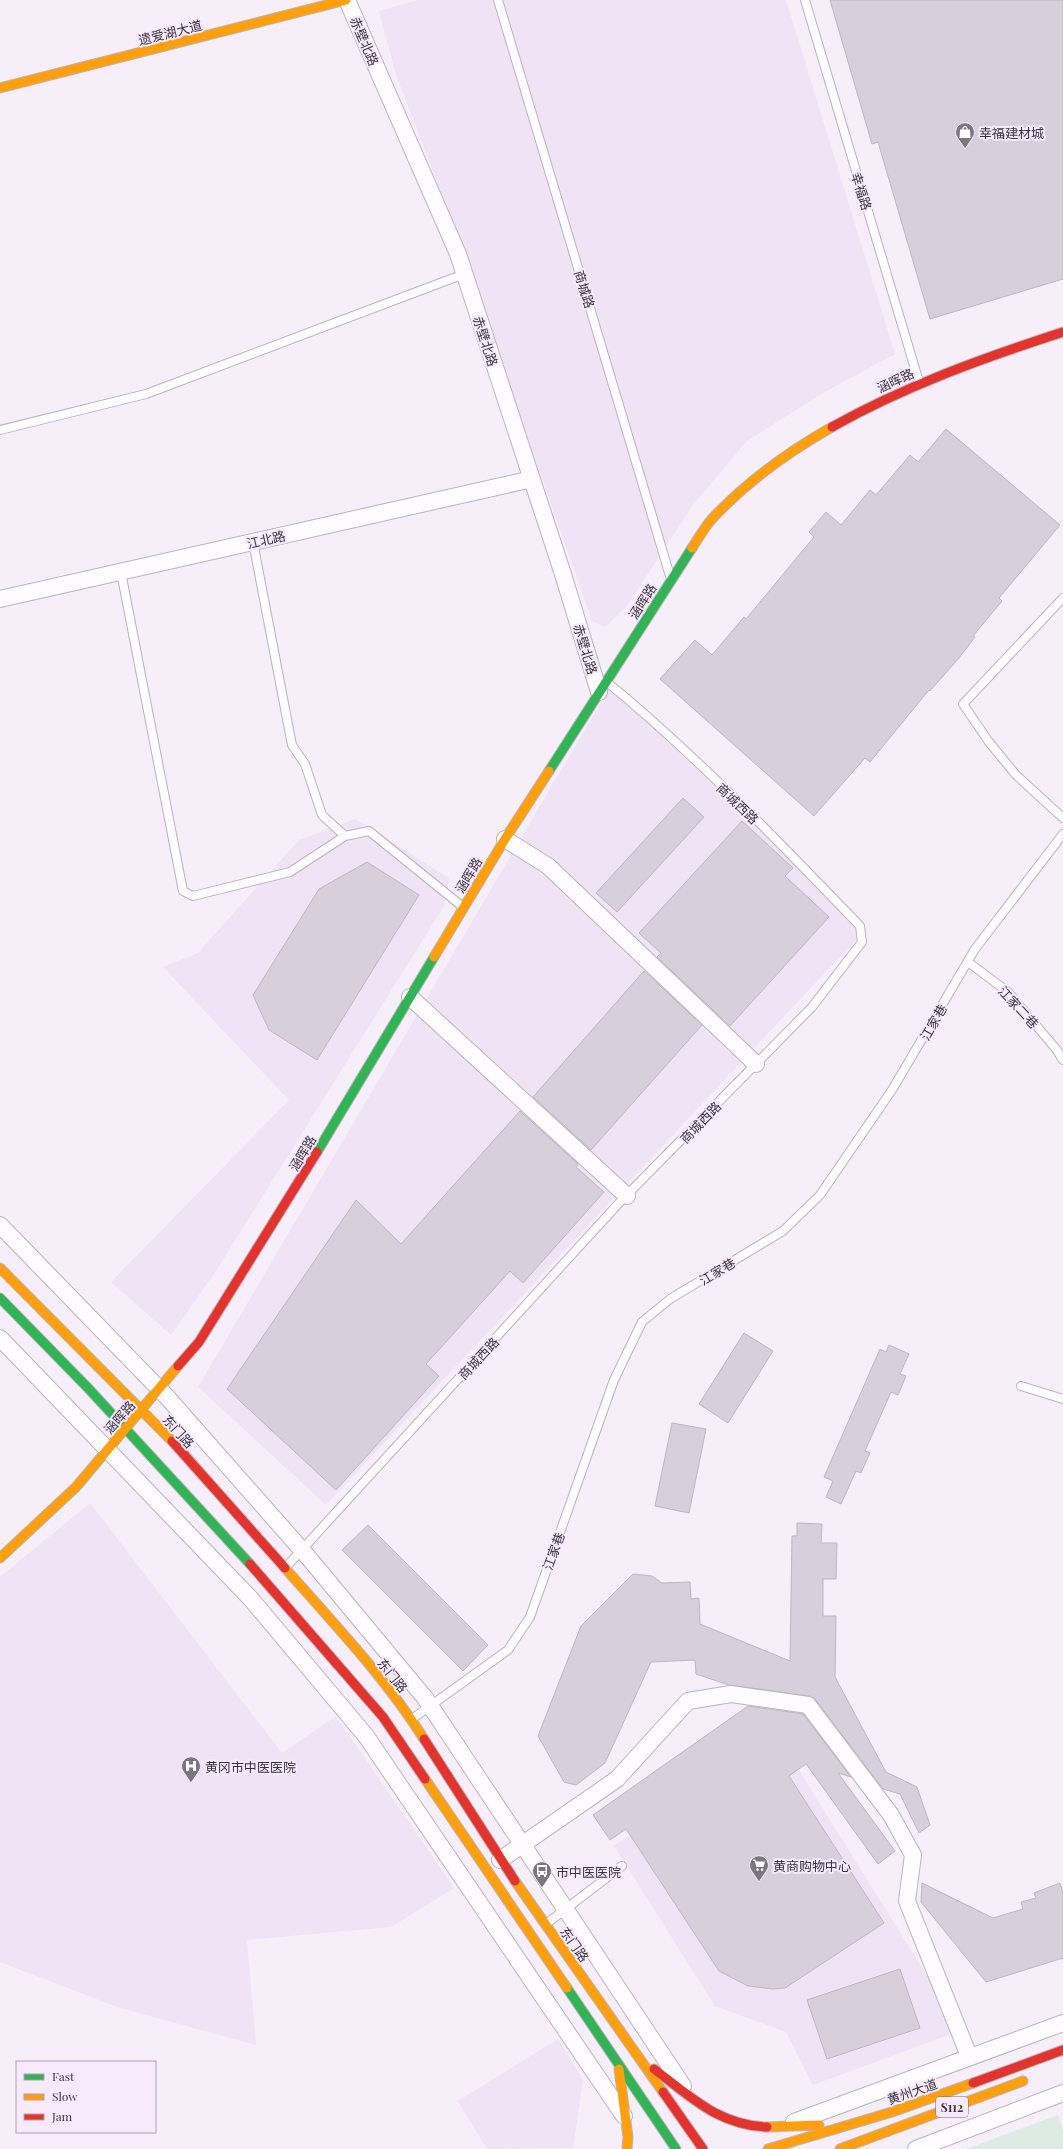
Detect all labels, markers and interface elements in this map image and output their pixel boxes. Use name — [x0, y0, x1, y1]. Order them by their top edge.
street label: 赤壁北路 — [347, 14, 383, 68]
street label: 遗爱湖大道 — [136, 16, 204, 48]
shop icon: 幸福建材城 — [954, 121, 976, 149]
place label: 幸福建材城 — [979, 124, 1044, 141]
street label: 幸福路 — [848, 170, 876, 212]
street label: 商城路 — [571, 268, 599, 310]
street label: 赤壁北路 — [470, 314, 502, 368]
street label: 涵晖路 — [874, 364, 916, 396]
street label: 江北路 — [245, 526, 287, 552]
street label: 涵晖路 — [624, 580, 660, 622]
street label: 赤壁北路 — [570, 622, 602, 676]
street label: 商城西路 — [713, 779, 763, 827]
street label: 涵晖路 — [451, 854, 485, 896]
street label: 江家二巷 — [995, 982, 1043, 1032]
street label: 江家巷 — [916, 1001, 950, 1043]
street label: 商城西路 — [676, 1097, 724, 1147]
street label: 涵晖路 — [285, 1132, 319, 1174]
street label: 江家巷 — [696, 1254, 738, 1288]
street label: 商城西路 — [454, 1333, 502, 1383]
street label: 涵晖路 — [100, 1397, 138, 1437]
street label: 东门路 — [160, 1411, 198, 1451]
street label: 江家巷 — [538, 1530, 568, 1572]
street label: 东门路 — [374, 1654, 412, 1696]
hospital icon: 黄冈市中医医院 — [180, 1755, 202, 1783]
place label: 黄冈市中医医院 — [205, 1758, 296, 1775]
supermarket icon: 黄商购物中心 — [748, 1854, 770, 1882]
place label: 黄商购物中心 — [773, 1857, 851, 1874]
bus stop icon: 市中医医院 — [531, 1860, 553, 1888]
place label: 市中医医院 — [556, 1863, 621, 1880]
street label: 东门路 — [557, 1923, 593, 1965]
legend — [16, 2061, 156, 2133]
text: Fast — [52, 2068, 75, 2084]
street label: 黄州大道 — [885, 2074, 939, 2108]
text: Slow — [52, 2088, 78, 2104]
road number: S112 — [936, 2097, 968, 2117]
text: Jam — [51, 2108, 73, 2124]

